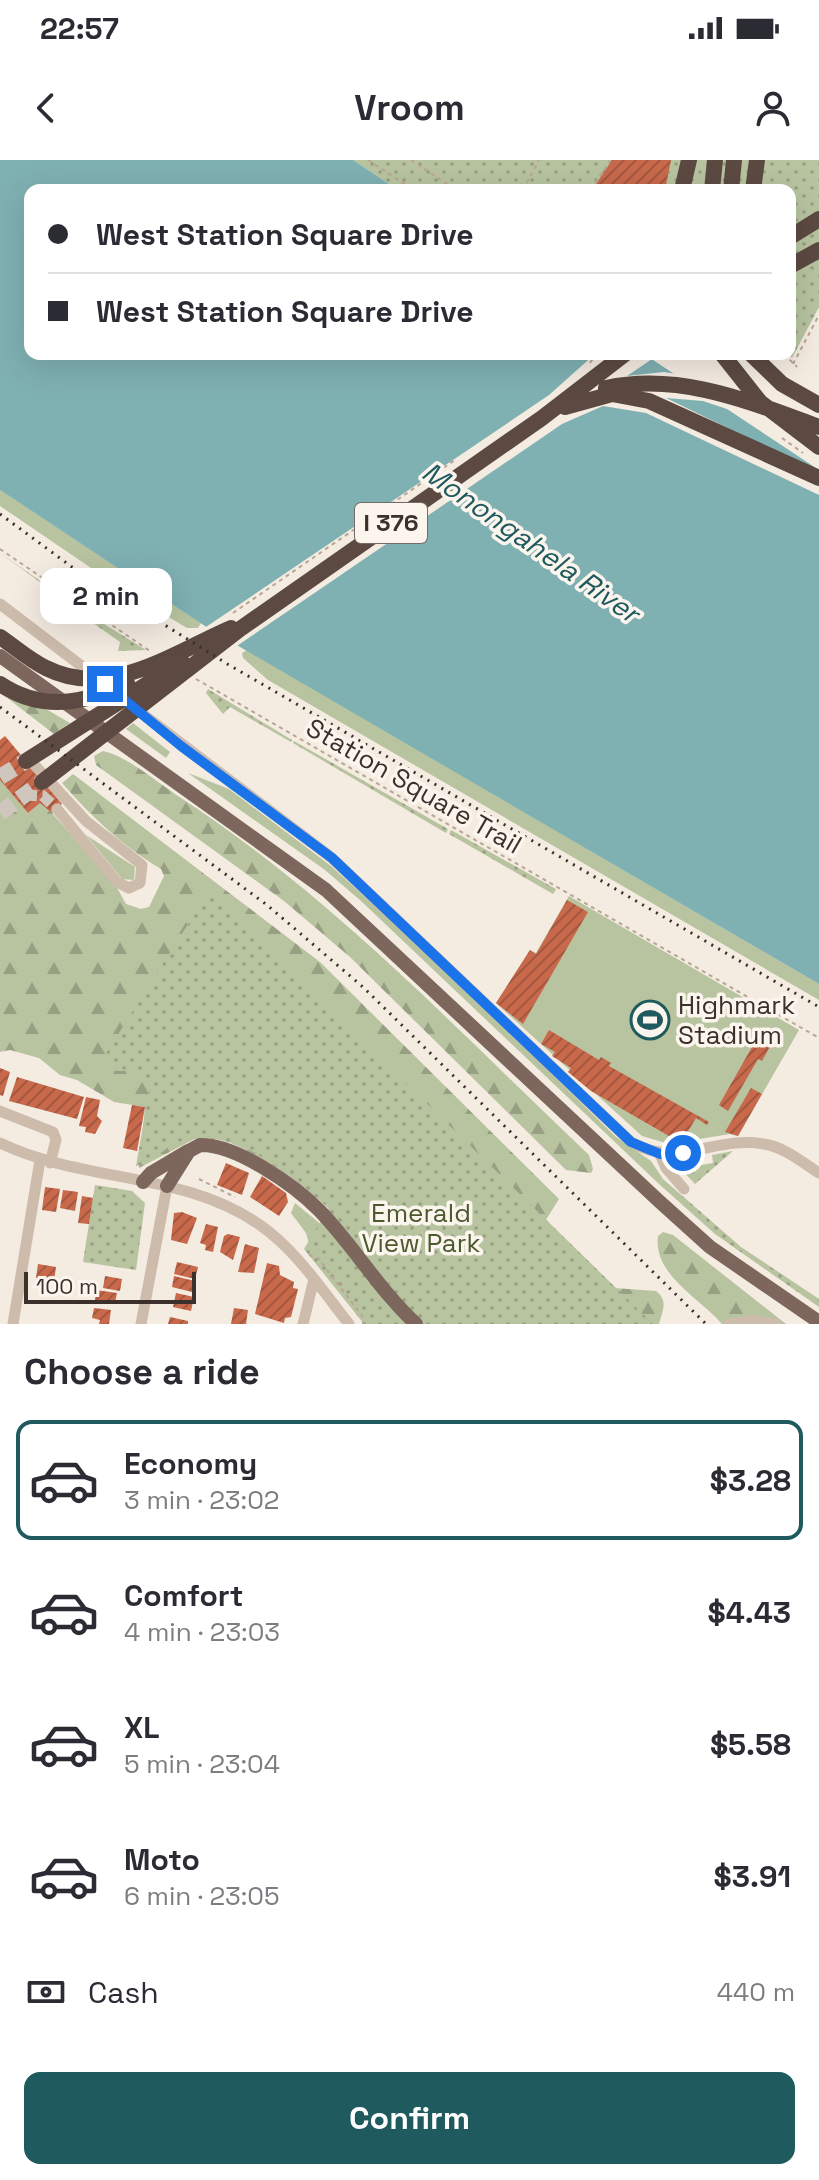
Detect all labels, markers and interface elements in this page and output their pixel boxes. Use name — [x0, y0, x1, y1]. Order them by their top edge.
text: 22:57 — [40, 9, 119, 48]
text: Vroom — [354, 85, 465, 131]
icon: back — [24, 86, 68, 130]
icon: person — [751, 86, 795, 130]
text: West Station Square Drive — [96, 215, 474, 254]
text: West Station Square Drive — [96, 292, 474, 331]
water label: Monongahela River — [415, 453, 650, 633]
road number: I 376 — [355, 503, 427, 543]
callout: 2 min — [39, 568, 171, 624]
text: 2 min — [72, 579, 140, 613]
route end — [87, 666, 123, 702]
street label: Station Square Trail — [300, 710, 528, 862]
place label: Highmark Stadium — [678, 988, 795, 1052]
sports icon: Highmark Stadium — [629, 999, 671, 1041]
route start — [665, 1135, 701, 1171]
park label: Emerald View Park — [361, 1196, 481, 1260]
scale bar — [24, 1268, 196, 1304]
text: 100 m — [36, 1272, 98, 1300]
text: Choose a ride — [24, 1349, 260, 1395]
icon: car — [28, 1444, 100, 1516]
text: Economy — [124, 1444, 257, 1483]
text: $3.28 — [710, 1461, 791, 1500]
text: 3 min · 23:02 — [124, 1483, 280, 1517]
icon: car — [28, 1576, 100, 1648]
text: Comfort — [124, 1576, 243, 1615]
text: $4.43 — [707, 1593, 791, 1632]
text: 4 min · 23:03 — [124, 1615, 280, 1649]
icon: car — [28, 1708, 100, 1780]
text: XL — [124, 1708, 160, 1747]
text: $5.58 — [710, 1725, 791, 1764]
text: 5 min · 23:04 — [124, 1747, 280, 1781]
icon: car — [28, 1840, 100, 1912]
text: Moto — [124, 1840, 200, 1879]
text: $3.91 — [714, 1857, 791, 1896]
text: 6 min · 23:05 — [124, 1879, 280, 1913]
icon: cash — [24, 1970, 68, 2014]
text: Cash — [88, 1973, 159, 2012]
text: 440 m — [717, 1975, 795, 2009]
button: Confirm — [24, 2072, 795, 2164]

